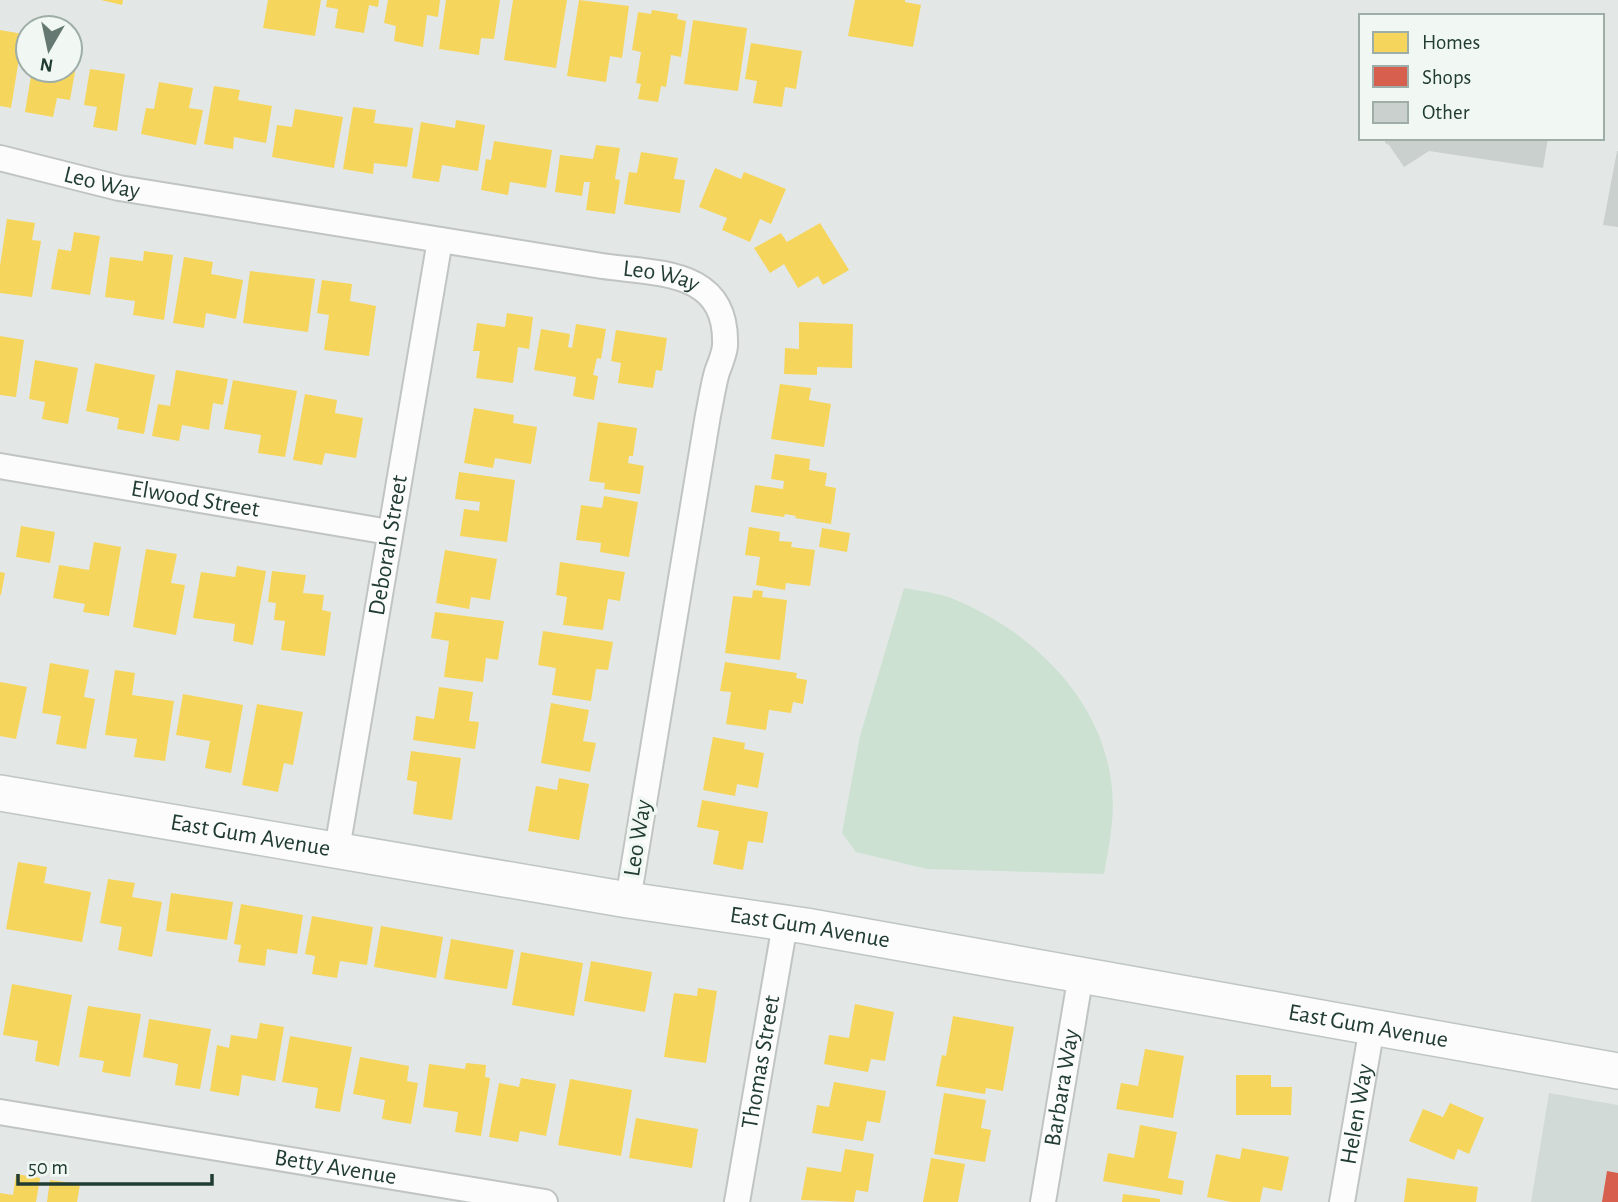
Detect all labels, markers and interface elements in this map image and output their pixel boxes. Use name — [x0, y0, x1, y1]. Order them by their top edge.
north arrow — [14, 14, 84, 84]
legend — [1359, 14, 1604, 140]
text: Homes — [1422, 32, 1480, 53]
text: N — [39, 54, 55, 75]
text: Shops — [1422, 67, 1471, 88]
text: Other — [1422, 102, 1470, 123]
street label: Leo Way — [61, 163, 142, 203]
street label: Leo Way — [622, 257, 704, 297]
street label: Deborah Street — [365, 473, 412, 617]
street label: Elwood Street — [129, 476, 262, 522]
street label: Leo Way — [620, 798, 656, 878]
street label: East Gum Avenue — [169, 810, 332, 861]
street label: East Gum Avenue — [728, 903, 892, 953]
street label: Thomas Street — [738, 993, 785, 1131]
street label: East Gum Avenue — [1286, 1000, 1450, 1052]
street label: Barbara Way — [1040, 1027, 1084, 1148]
street label: Helen Way — [1337, 1062, 1377, 1166]
scale bar — [18, 1142, 212, 1186]
street label: Betty Avenue — [273, 1146, 398, 1189]
text: 50 m — [28, 1157, 68, 1178]

